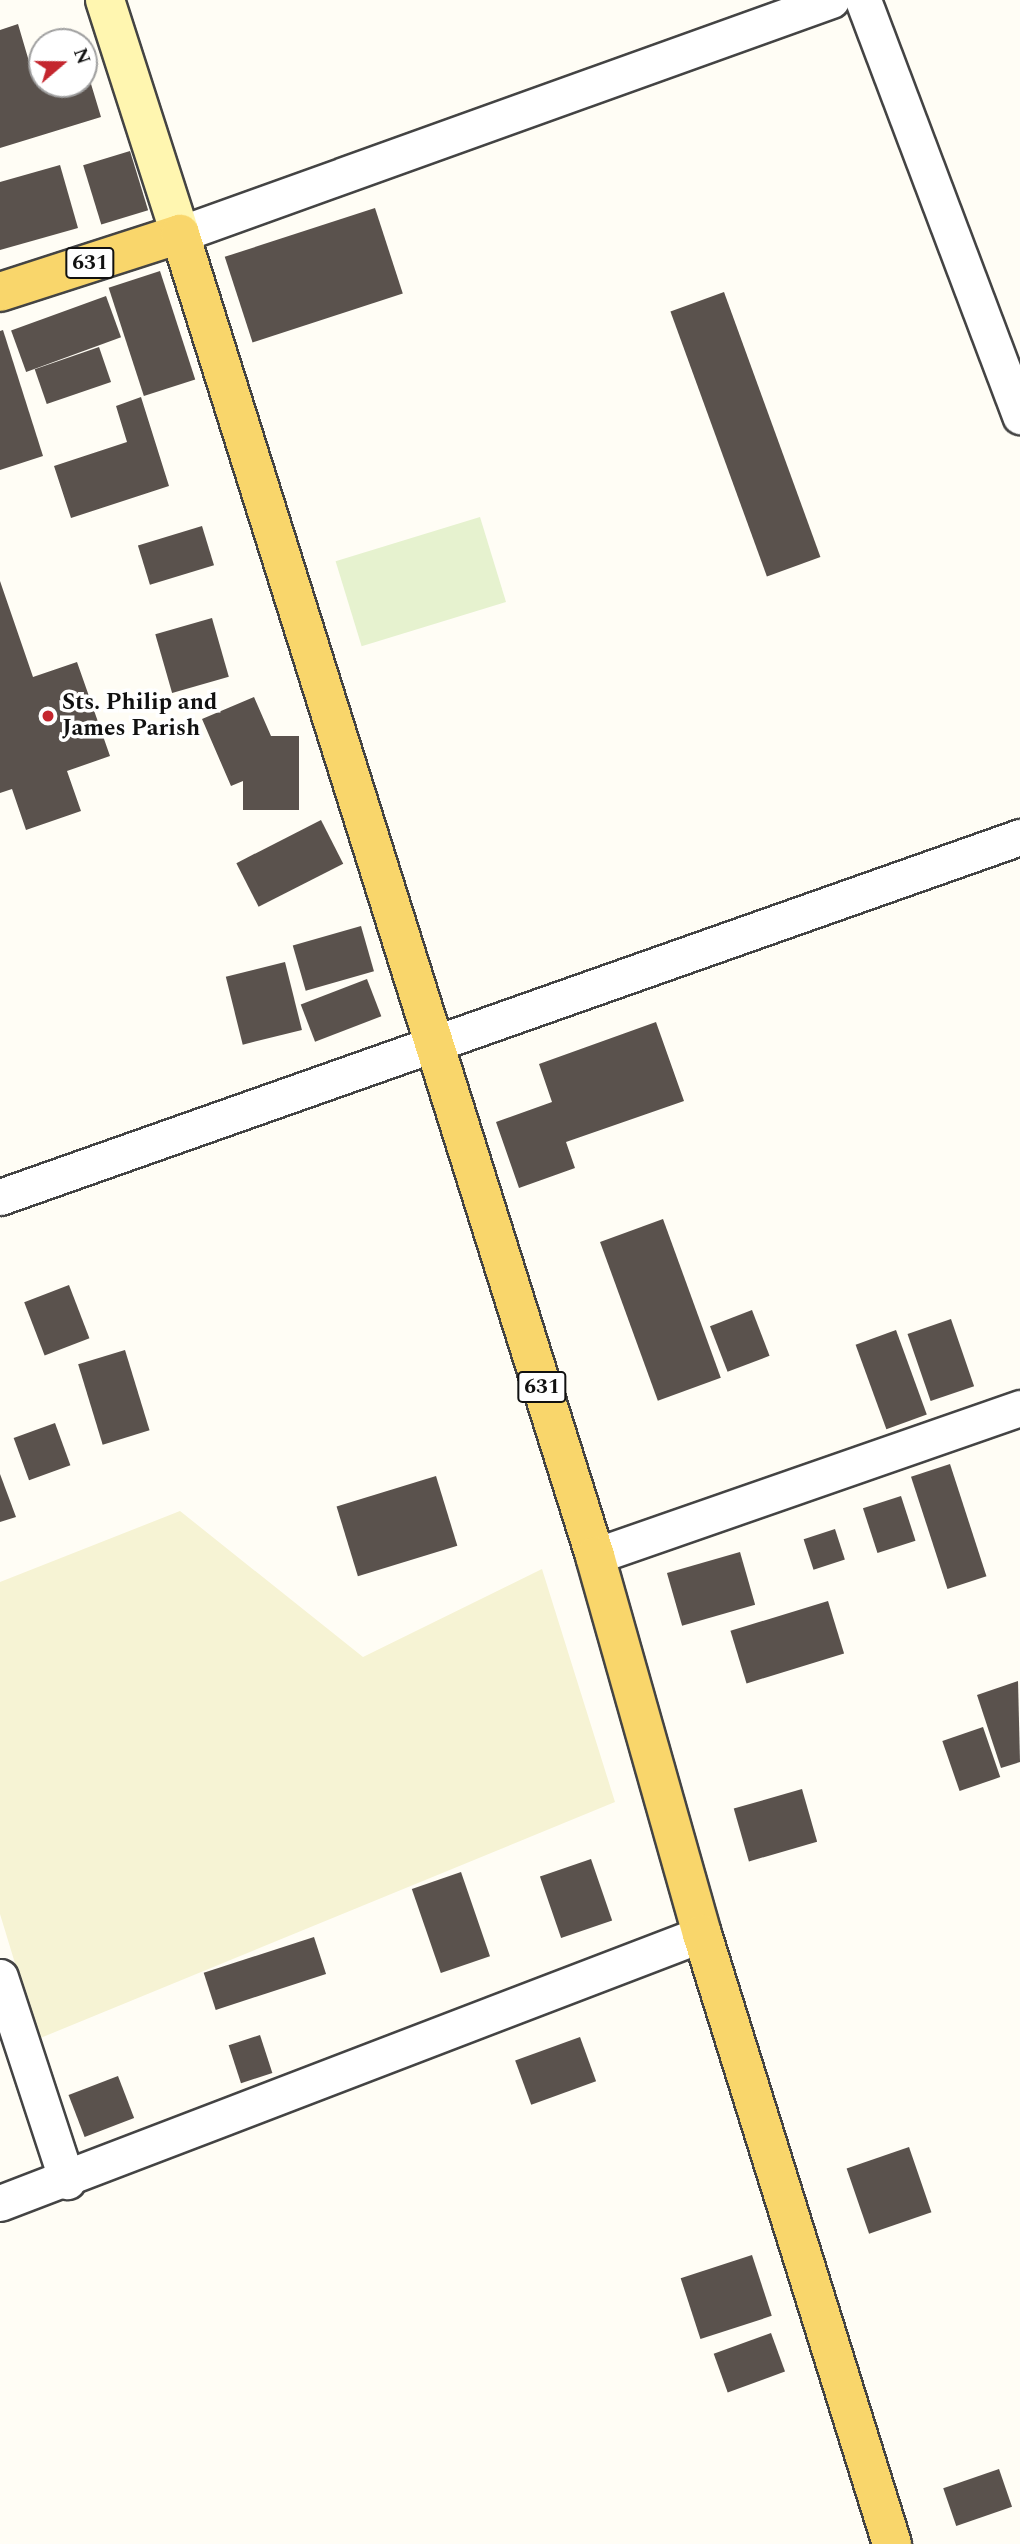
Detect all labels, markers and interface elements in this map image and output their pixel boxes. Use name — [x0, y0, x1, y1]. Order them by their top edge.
north arrow — [28, 28, 98, 98]
text: N — [65, 44, 98, 69]
road number: 631 — [64, 246, 116, 280]
place label: Sts. Philip and James Parish — [62, 689, 217, 743]
marker: Sts. Philip and James Parish — [40, 708, 56, 724]
road number: 631 — [516, 1370, 568, 1404]

